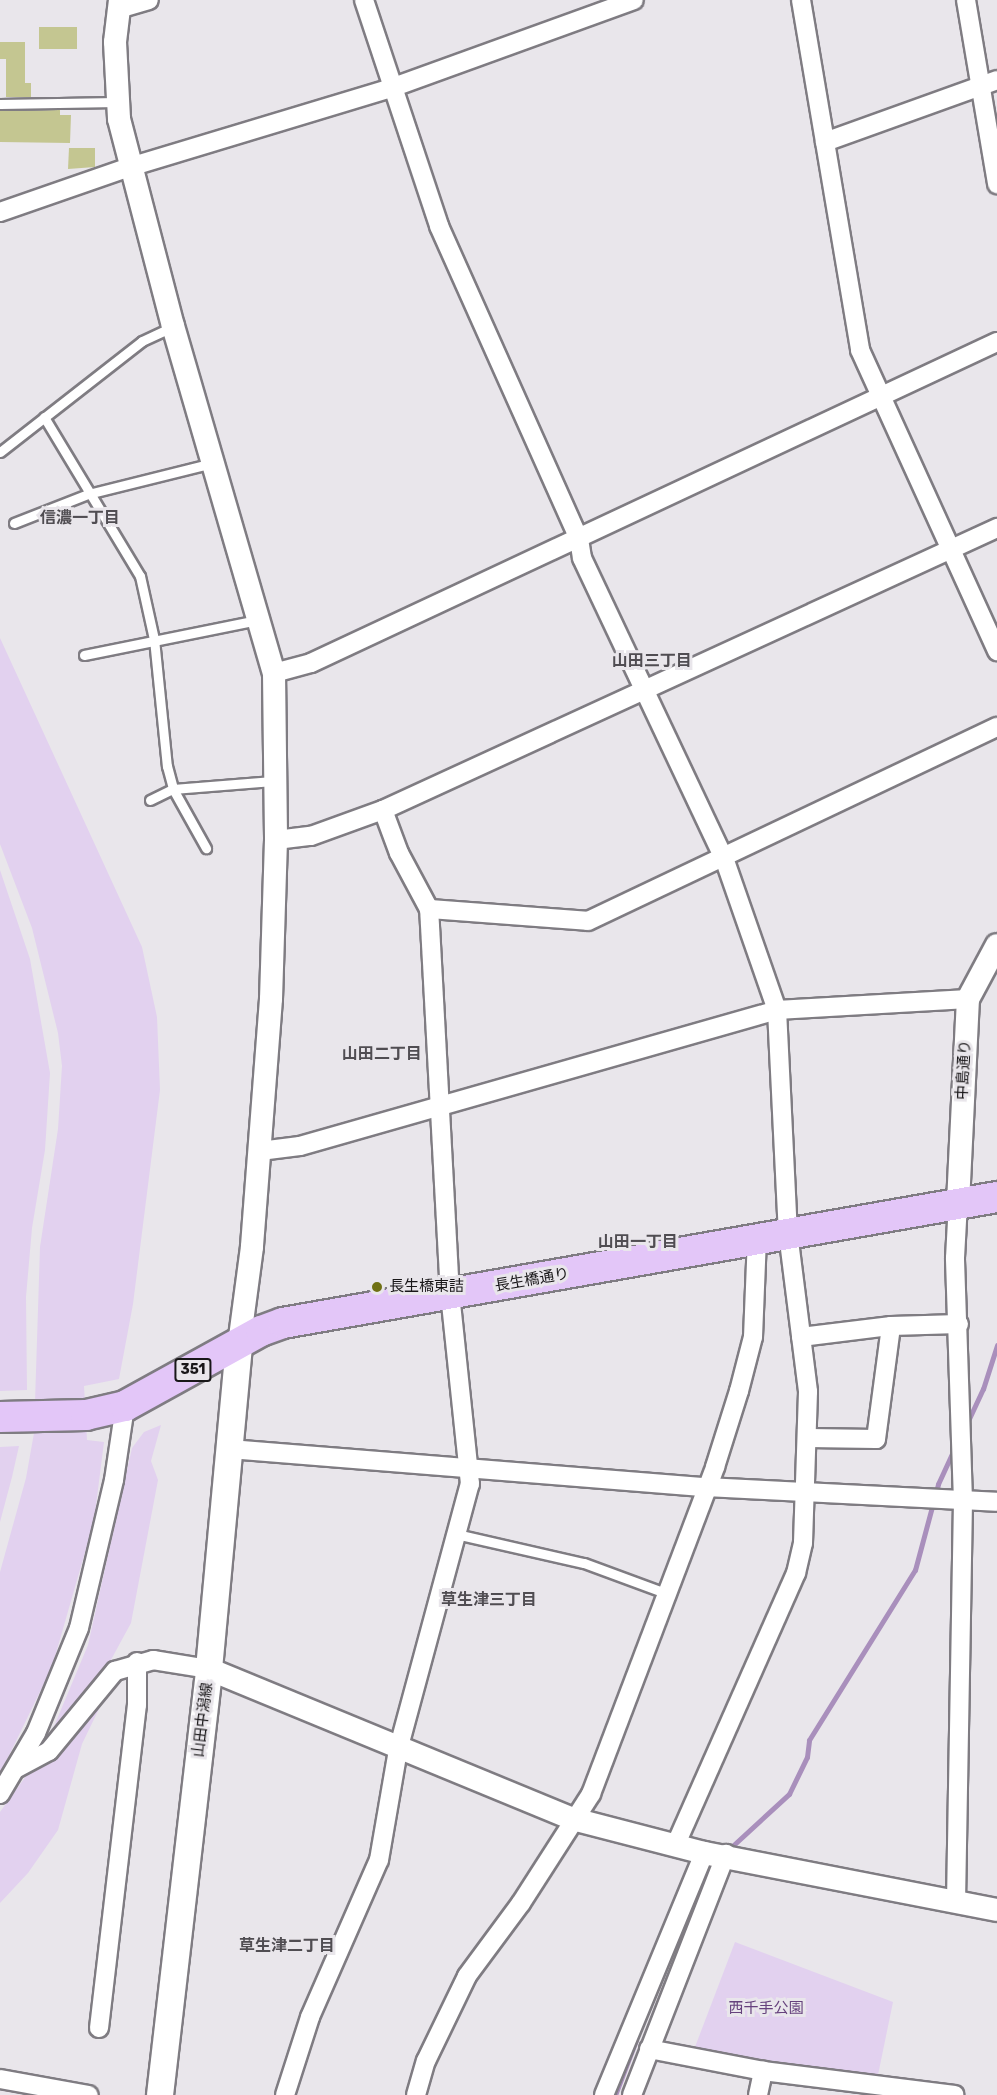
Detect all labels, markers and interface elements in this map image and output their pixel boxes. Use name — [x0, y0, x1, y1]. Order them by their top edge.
district label: 信濃一丁目 — [40, 508, 120, 528]
district label: 山田三丁目 — [612, 651, 692, 671]
street label: 中島通り — [953, 1040, 975, 1100]
district label: 山田二丁目 — [342, 1044, 422, 1064]
district label: 山田一丁目 — [598, 1232, 678, 1252]
street label: 長生橋通り — [494, 1265, 570, 1295]
place label: 長生橋東詰 — [389, 1278, 464, 1296]
marker: 長生橋東詰 — [370, 1280, 384, 1294]
road number: 351 — [174, 1359, 212, 1381]
district label: 草生津三丁目 — [441, 1590, 537, 1610]
street label: 山田中潟線 — [189, 1682, 217, 1758]
district label: 草生津二丁目 — [239, 1936, 335, 1956]
park label: 西千手公園 — [729, 2000, 803, 2018]

